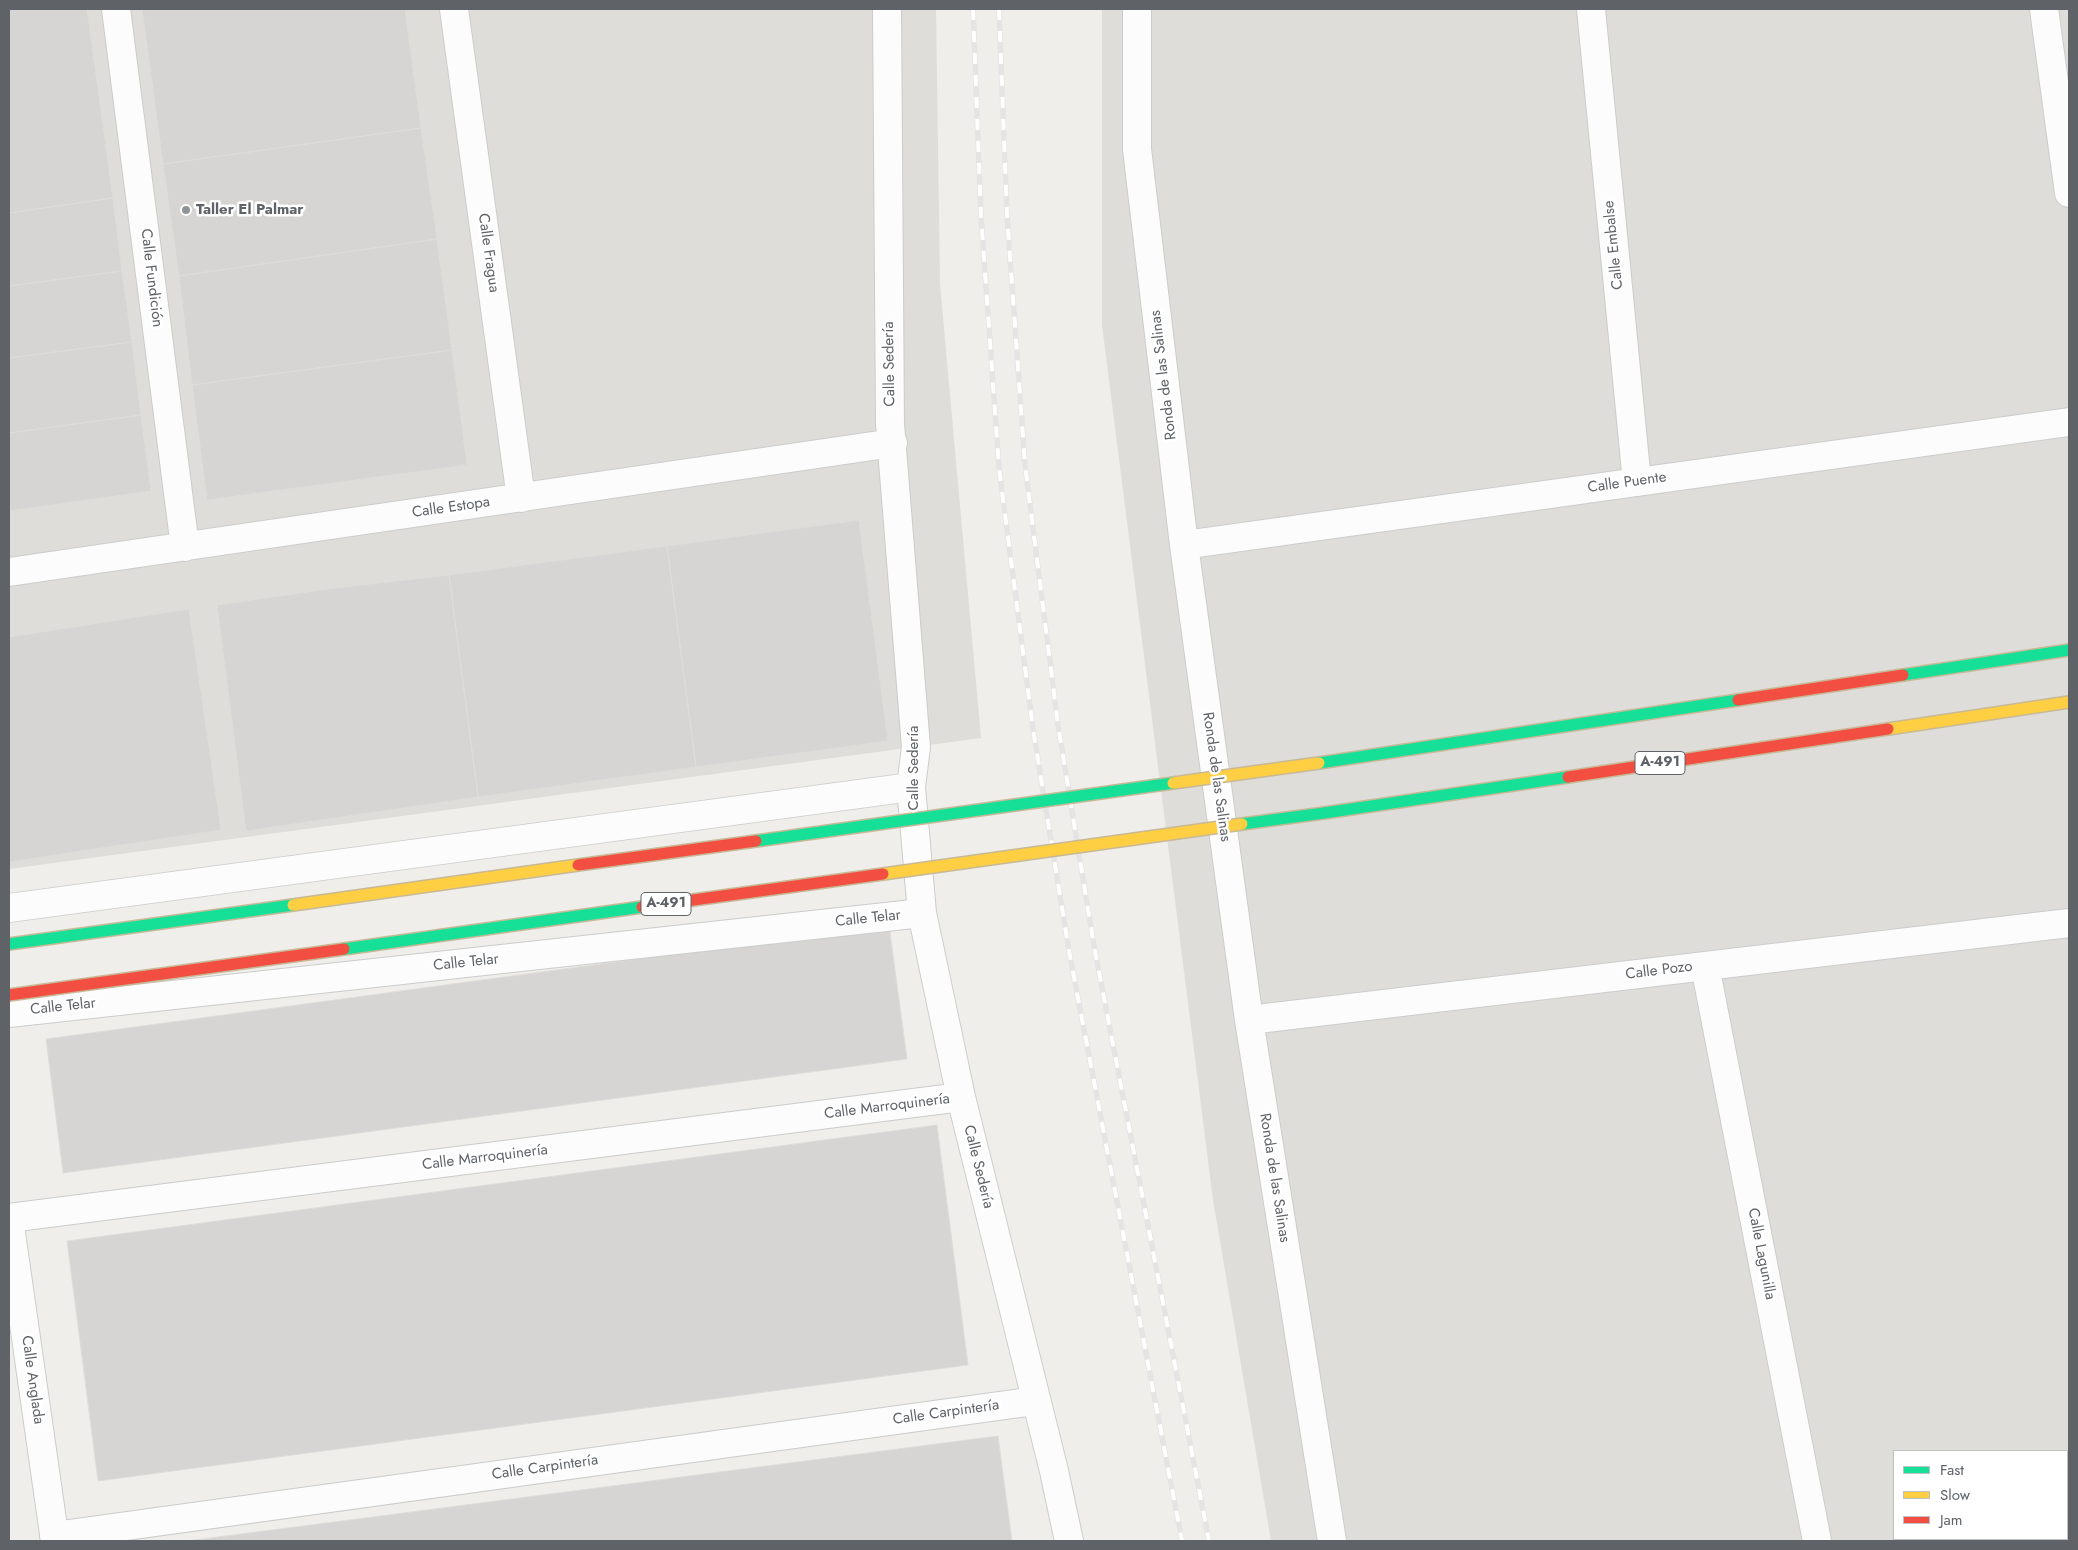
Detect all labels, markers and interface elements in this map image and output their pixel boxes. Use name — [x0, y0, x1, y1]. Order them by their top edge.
street label: Calle Embalse — [1600, 200, 1628, 290]
place label: Taller El Palmar — [196, 201, 304, 219]
marker: Taller El Palmar — [180, 204, 192, 216]
street label: Calle Fragua — [474, 212, 502, 294]
street label: Calle Fundición — [136, 228, 166, 328]
street label: Ronda de las Salinas — [1147, 309, 1181, 441]
street label: Calle Sedería — [880, 321, 900, 407]
street label: Calle Puente — [1586, 469, 1668, 497]
street label: Calle Estopa — [411, 494, 491, 522]
street label: Ronda de las Salinas — [1198, 711, 1234, 843]
street label: Calle Sedería — [905, 725, 923, 811]
road number: A-491 — [1635, 751, 1685, 774]
road number: A-491 — [641, 892, 691, 916]
street label: Calle Telar — [834, 907, 902, 931]
street label: Calle Telar — [432, 951, 500, 975]
street label: Calle Pozo — [1625, 958, 1693, 984]
street label: Calle Telar — [29, 995, 97, 1019]
street label: Calle Marroquinería — [823, 1090, 951, 1124]
street label: Ronda de las Salinas — [1255, 1112, 1293, 1244]
street label: Calle Sedería — [959, 1124, 997, 1210]
street label: Calle Marroquinería — [421, 1141, 549, 1175]
street label: Calle Lagunilla — [1743, 1207, 1779, 1301]
street label: Calle Anglada — [17, 1334, 47, 1426]
street label: Calle Carpintería — [892, 1397, 1000, 1429]
legend — [1893, 1450, 2068, 1540]
street label: Calle Carpintería — [491, 1452, 599, 1484]
text: Fast — [1940, 1459, 1964, 1481]
text: Slow — [1940, 1484, 1970, 1506]
text: Jam — [1940, 1509, 1963, 1531]

